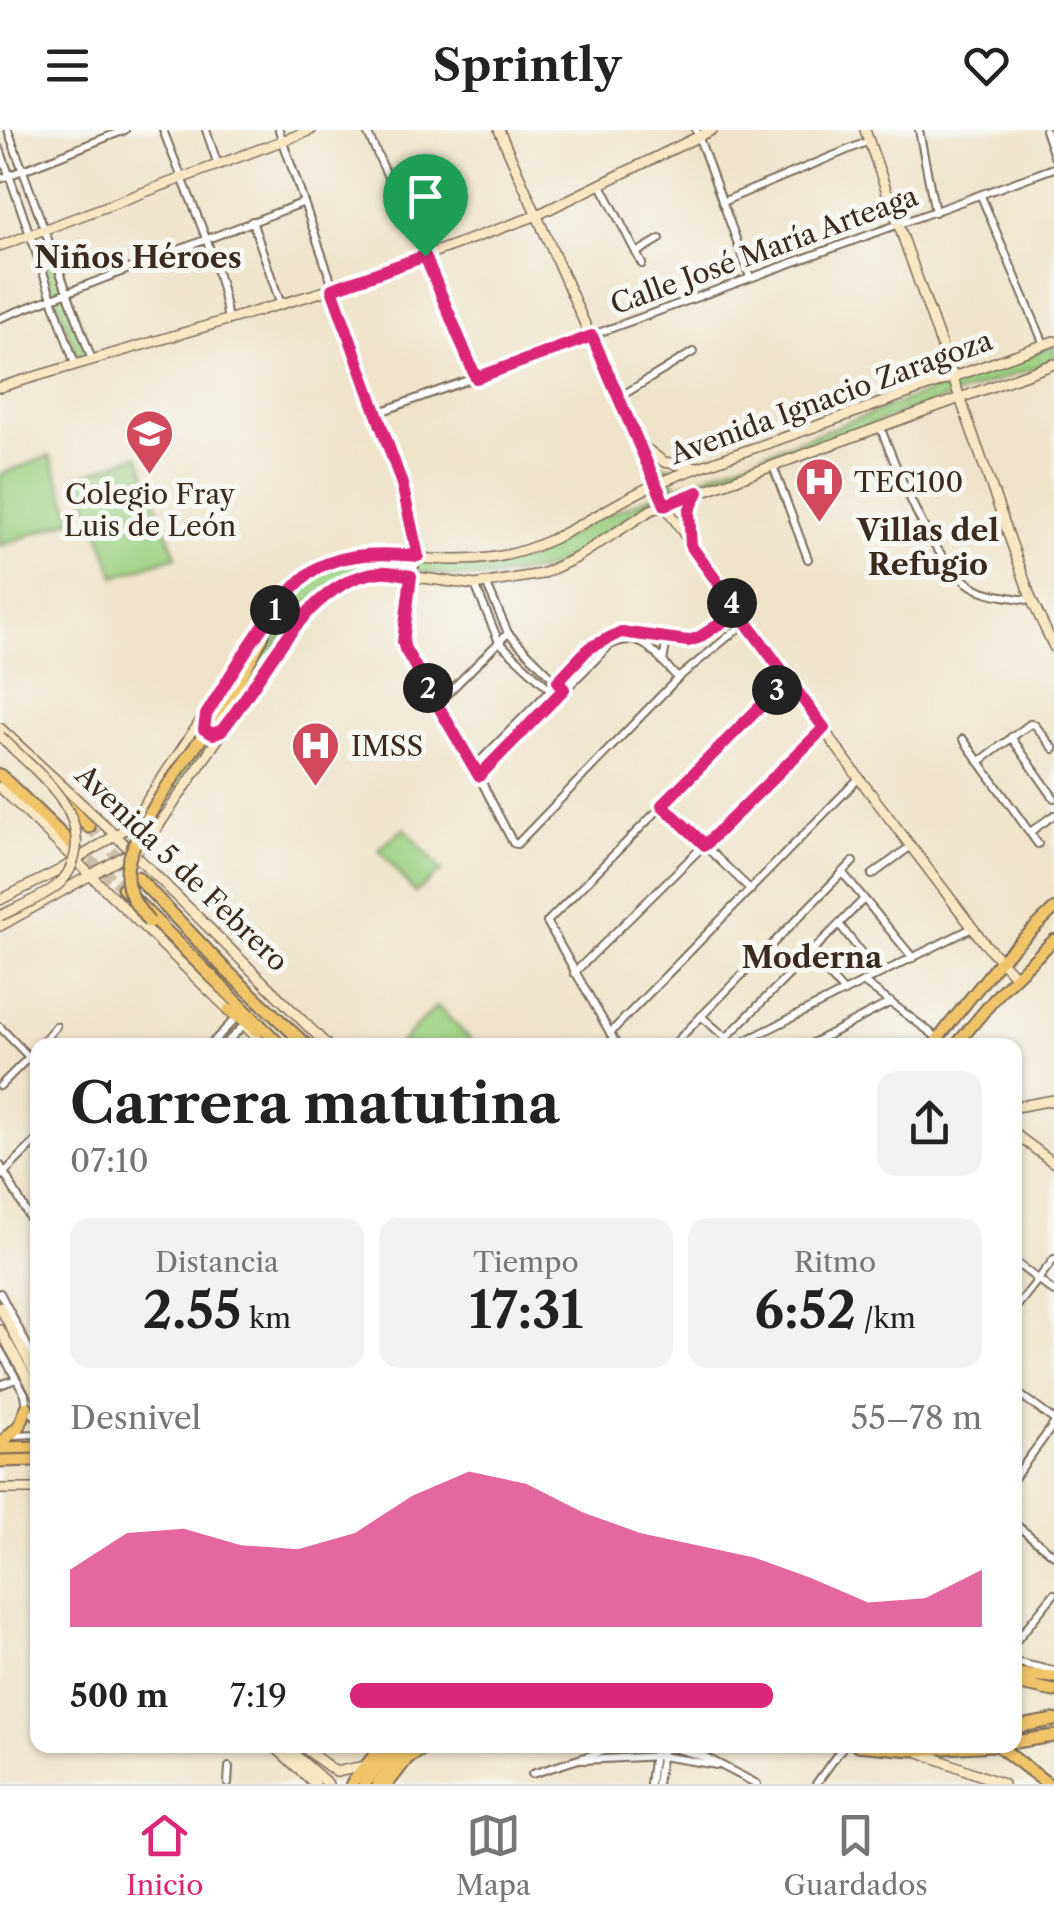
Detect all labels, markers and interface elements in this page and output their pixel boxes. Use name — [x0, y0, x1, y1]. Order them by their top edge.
text: Sprintly — [433, 37, 621, 93]
icon: menu — [40, 38, 95, 93]
icon: heart — [959, 38, 1014, 93]
pin — [383, 154, 468, 257]
icon: arrive — [398, 169, 453, 224]
street label: Calle José María Arteaga — [606, 178, 922, 321]
district label: Niños Héroes — [34, 239, 242, 276]
street label: Avenida Ignacio Zaragoza — [664, 323, 997, 472]
school or university icon: Colegio Fray Luis de León — [124, 408, 176, 476]
hospital icon: TEC100 — [793, 456, 845, 524]
place label: TEC100 — [854, 465, 963, 499]
place label: Colegio Fray Luis de León — [64, 477, 236, 543]
district label: Villas del Refugio — [856, 512, 999, 583]
pin: 4 — [707, 578, 757, 628]
pin: 1 — [250, 585, 300, 635]
text: 4 — [724, 586, 740, 620]
text: 1 — [269, 593, 281, 627]
pin: 2 — [403, 663, 453, 713]
pin: 3 — [752, 665, 802, 715]
text: 2 — [420, 671, 436, 705]
text: 3 — [769, 673, 785, 707]
hospital icon: IMSS — [290, 720, 342, 788]
place label: IMSS — [351, 729, 423, 763]
street label: Avenida 5 de Febrero — [68, 757, 295, 978]
district label: Moderna — [742, 939, 883, 976]
text: Carrera matutina — [70, 1070, 560, 1137]
button: share — [877, 1071, 982, 1176]
text: 07:10 — [70, 1141, 149, 1180]
text: Distancia — [155, 1245, 279, 1279]
text: Tiempo — [473, 1245, 579, 1279]
text: Ritmo — [794, 1245, 876, 1279]
text: 2.55 — [143, 1279, 241, 1341]
text: 17:31 — [469, 1279, 583, 1341]
text: 6:52 — [754, 1279, 856, 1341]
text: km — [241, 1301, 291, 1335]
text: /km — [856, 1301, 916, 1335]
text: Desnivel — [70, 1398, 201, 1437]
text: 55–78 m — [851, 1398, 982, 1437]
text: 500 m — [70, 1676, 168, 1715]
text: 7:19 — [230, 1676, 287, 1715]
tab: Inicio — [126, 1808, 203, 1902]
tab: Mapa — [456, 1808, 531, 1902]
tab: Guardados — [783, 1808, 928, 1902]

